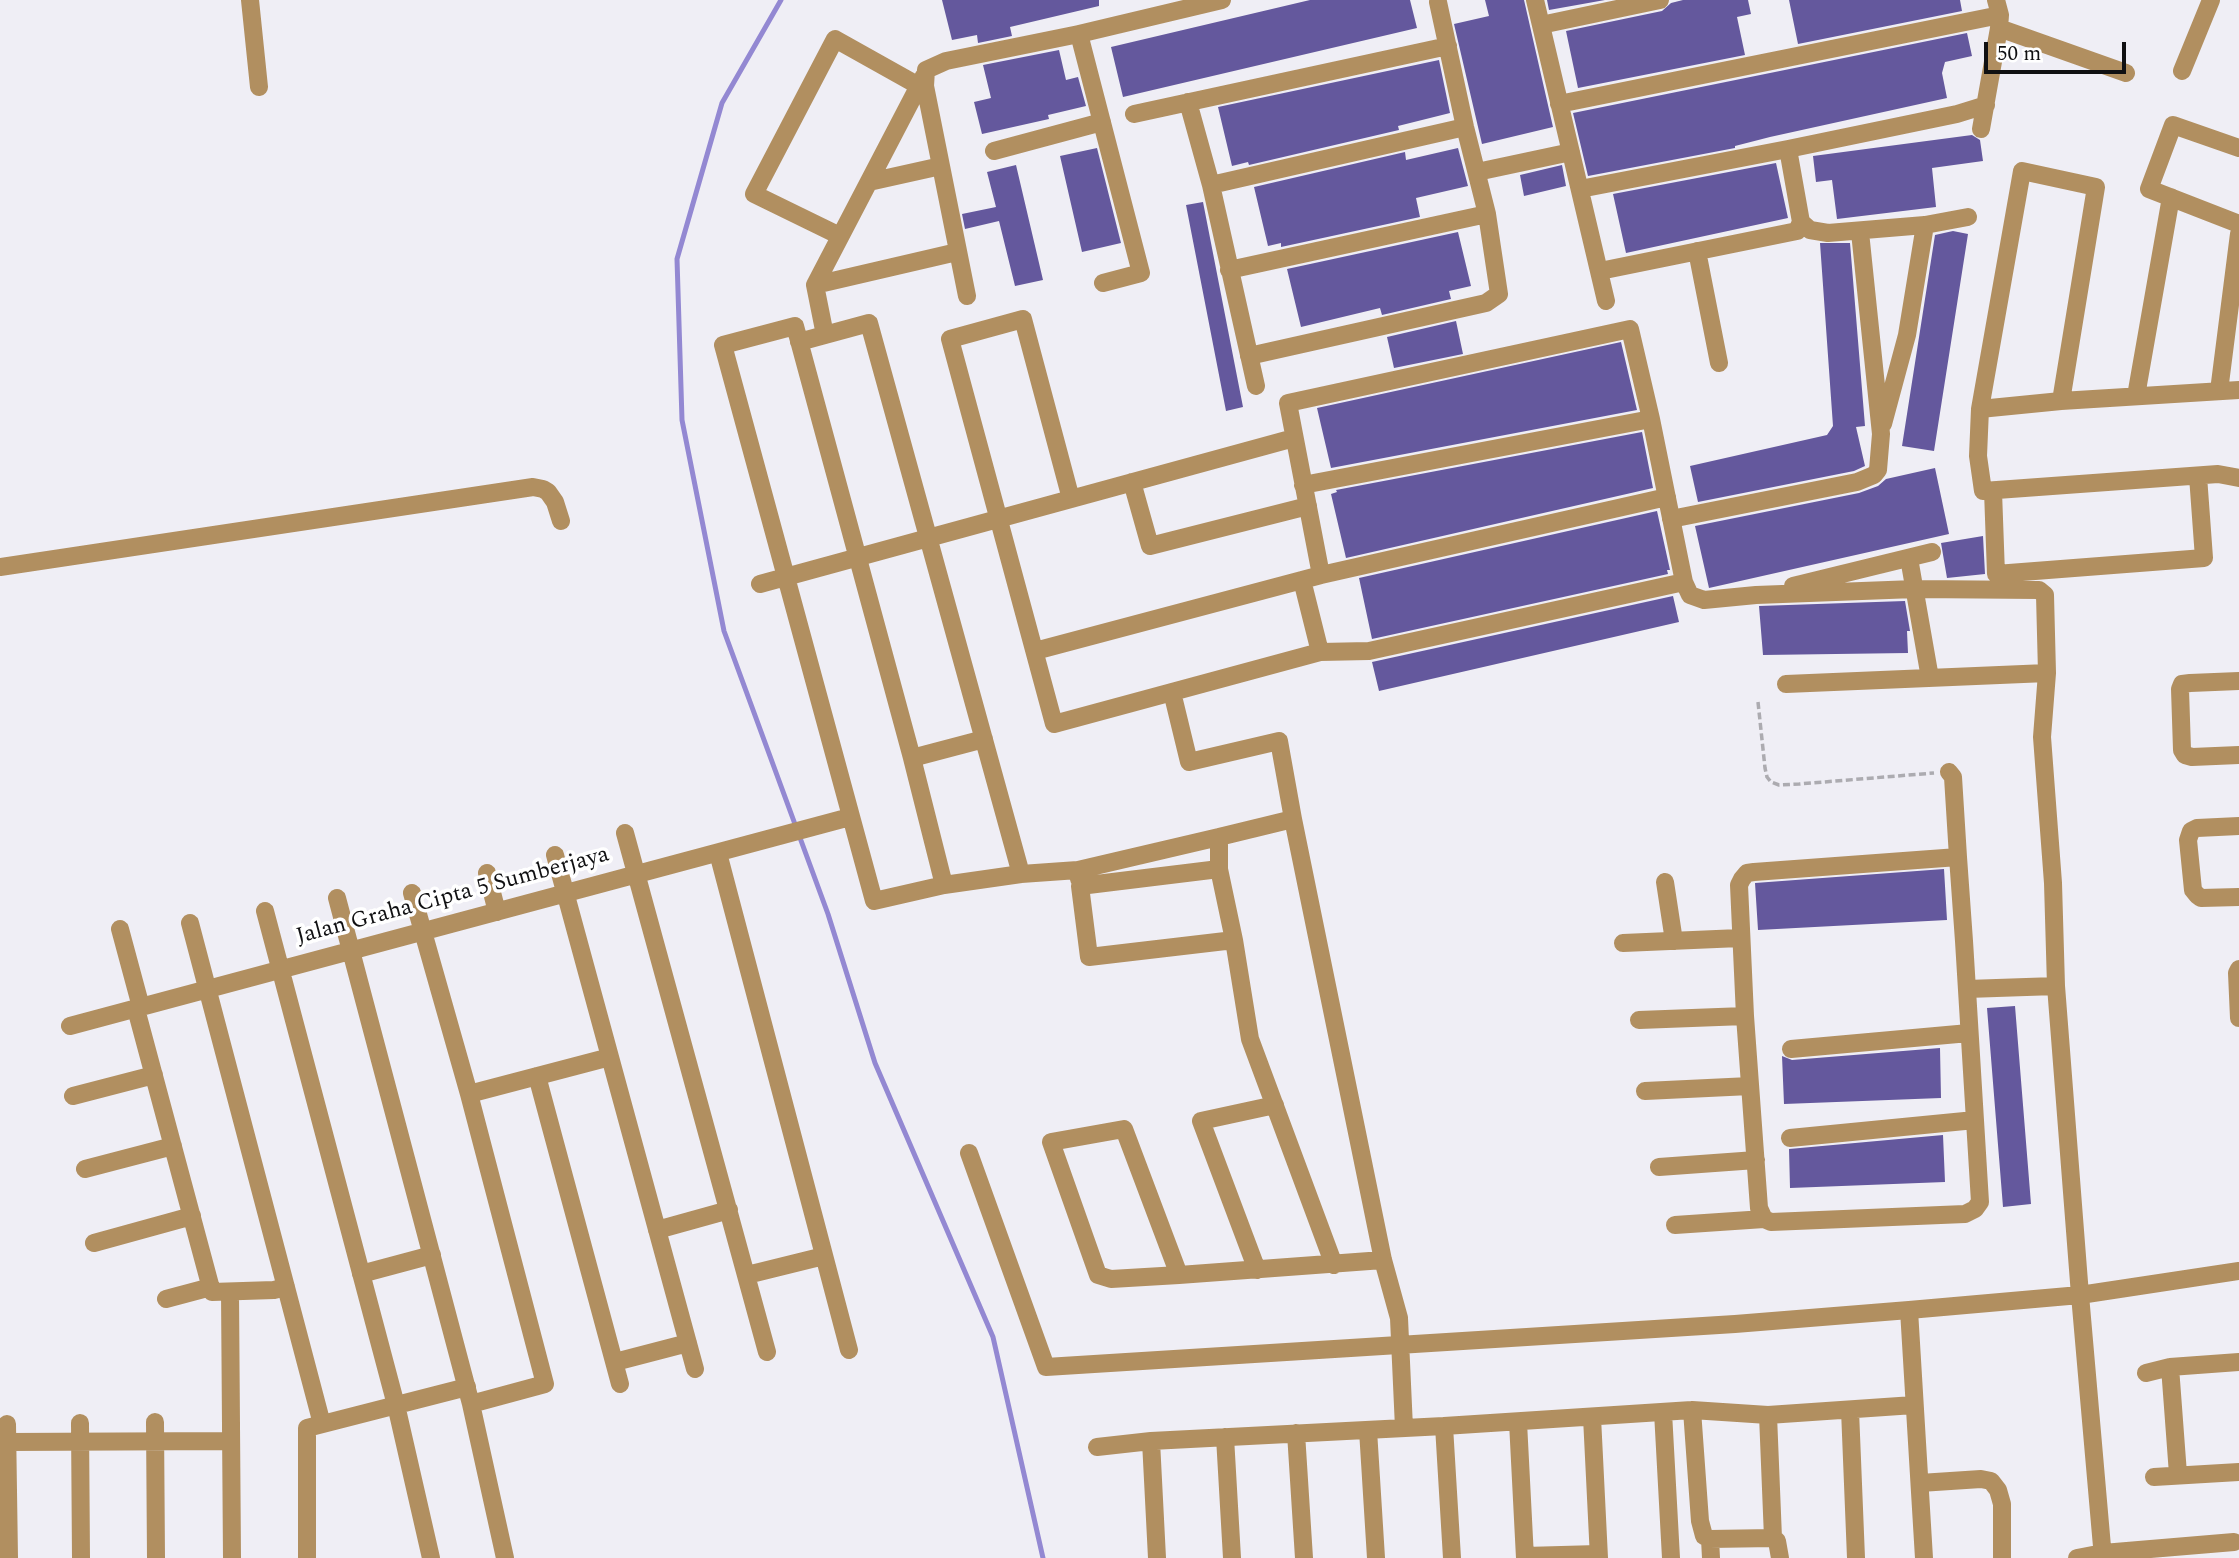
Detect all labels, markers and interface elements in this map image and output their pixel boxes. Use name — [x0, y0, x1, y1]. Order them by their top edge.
scale bar — [1987, 28, 2129, 72]
text: 50 m — [1997, 38, 2041, 70]
street label: Jalan Graha Cipta 5 Sumberjaya — [293, 842, 613, 952]

